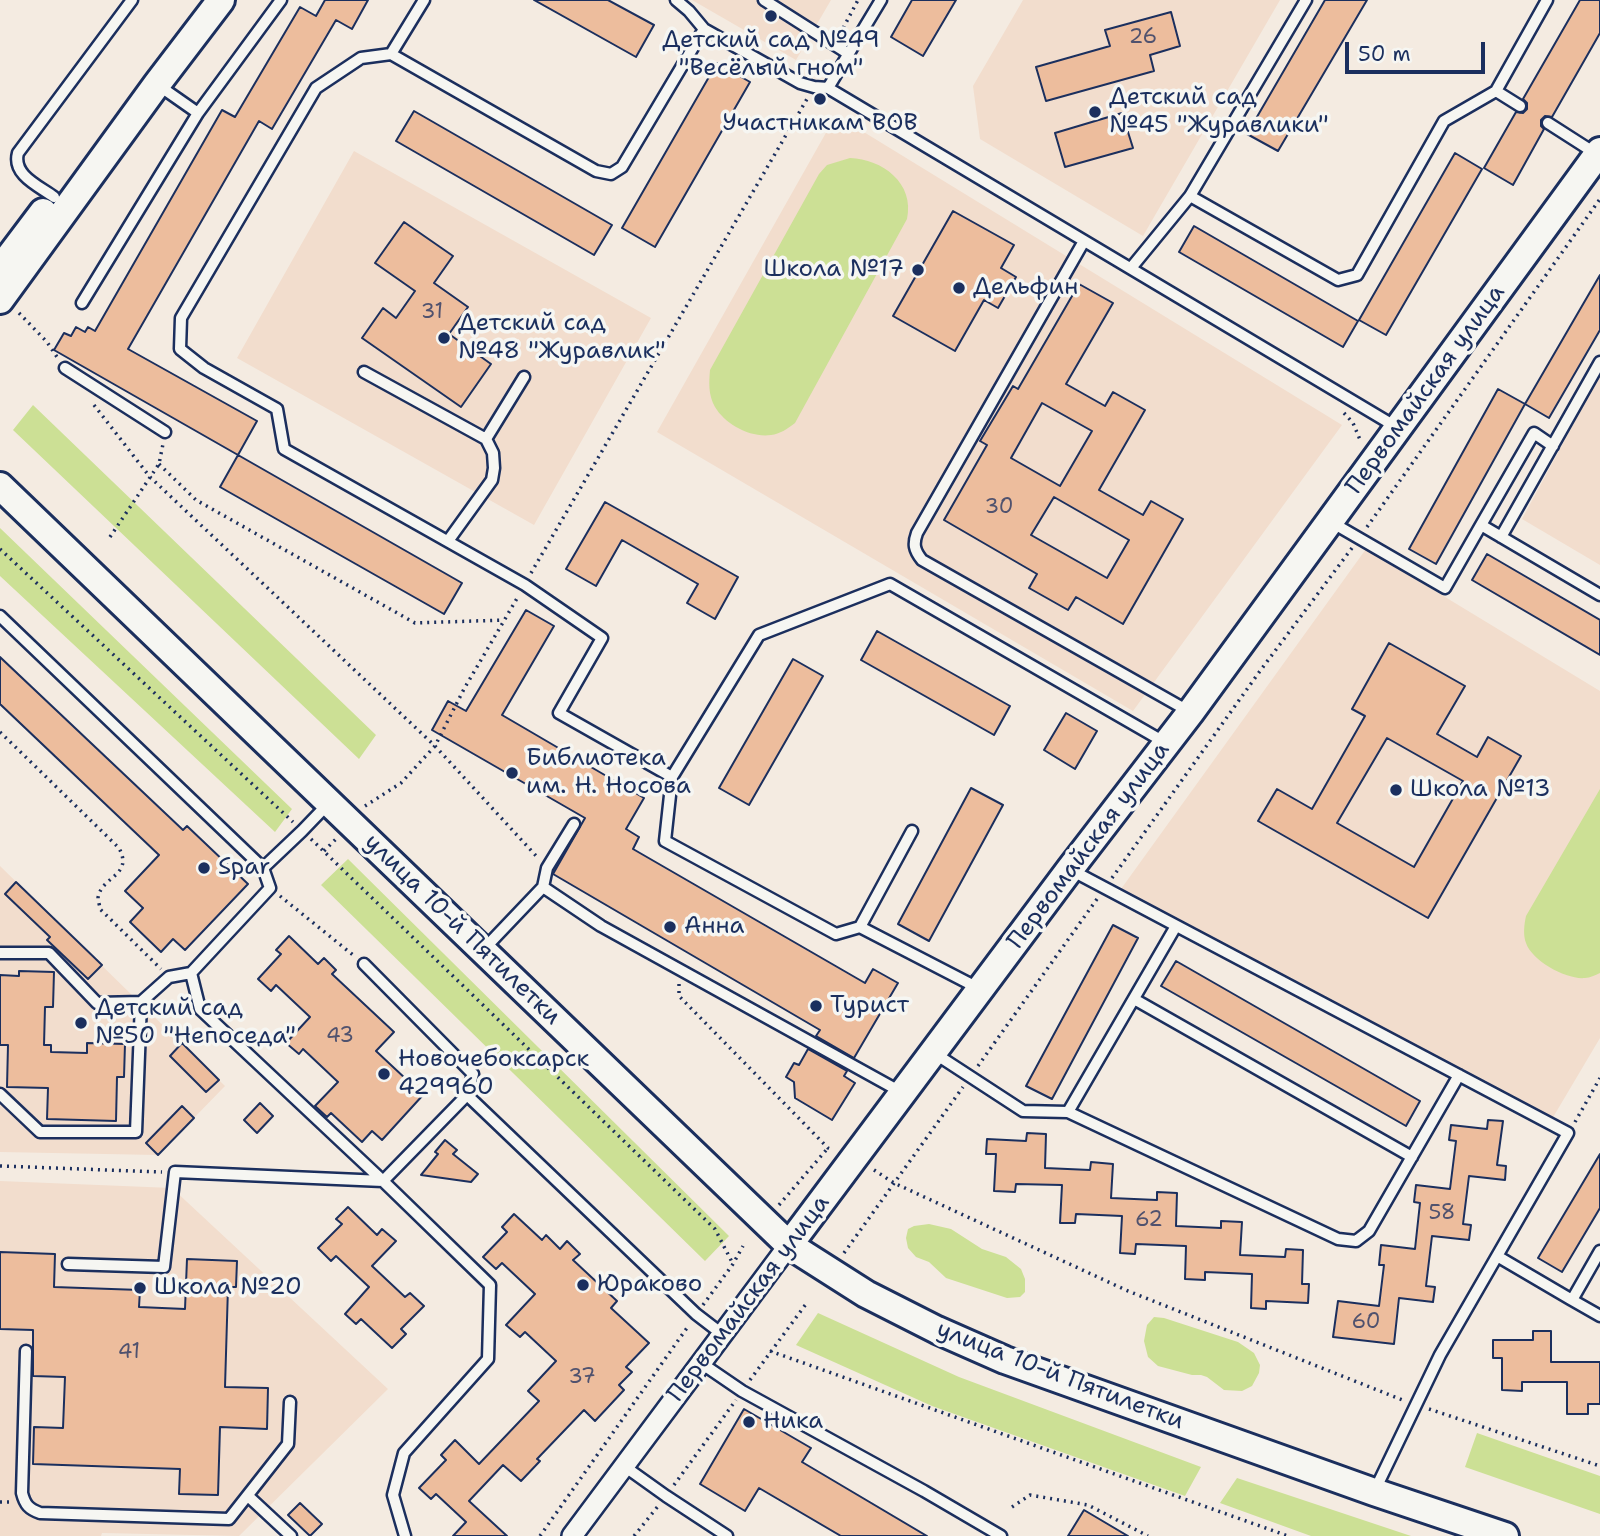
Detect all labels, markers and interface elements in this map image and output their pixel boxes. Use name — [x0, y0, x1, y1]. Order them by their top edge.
marker: Детский сад №49 "Весёлый гном" — [763, 8, 779, 24]
house number: 26 — [1129, 25, 1157, 51]
place label: Детский сад №49 "Весёлый гном" — [662, 27, 880, 83]
scale bar — [1348, 28, 1488, 72]
text: 50 m — [1358, 40, 1411, 68]
place label: Детский сад №45 "Журавлики" — [1109, 84, 1329, 140]
marker: Участникам ВОВ — [812, 91, 828, 107]
marker: Детский сад №45 "Журавлики" — [1087, 104, 1103, 120]
place label: Участникам ВОВ — [722, 110, 918, 138]
place label: Школа №17 — [763, 256, 904, 284]
marker: Школа №17 — [910, 262, 926, 278]
place label: Дельфин — [973, 274, 1078, 302]
marker: Дельфин — [951, 280, 967, 296]
street label: Первомайская улица — [1340, 280, 1512, 500]
house number: 31 — [421, 300, 443, 326]
place label: Детский сад №48 "Журавлик" — [458, 310, 666, 366]
marker: Детский сад №48 "Журавлик" — [436, 330, 452, 346]
house number: 30 — [984, 495, 1014, 521]
street label: Первомайская улица — [1002, 737, 1176, 955]
place label: Библиотека им. Н. Носова — [526, 745, 691, 801]
marker: Библиотека им. Н. Носова — [504, 765, 520, 781]
place label: Школа №13 — [1410, 776, 1551, 804]
marker: Школа №13 — [1388, 782, 1404, 798]
street label: улица 10-й Пятилетки — [358, 828, 566, 1032]
place label: Spar — [218, 854, 270, 882]
marker: Spar — [196, 860, 212, 876]
place label: Анна — [684, 913, 745, 941]
marker: Анна — [662, 919, 678, 935]
place label: Турист — [830, 992, 909, 1020]
place label: Детский сад №50 "Непоседа" — [95, 995, 296, 1051]
marker: Турист — [808, 998, 824, 1014]
marker: Детский сад №50 "Непоседа" — [73, 1015, 89, 1031]
house number: 43 — [326, 1024, 354, 1050]
place label: Новочебоксарск 429960 — [398, 1046, 589, 1102]
marker: Новочебоксарск 429960 — [376, 1066, 392, 1082]
street label: Первомайская улица — [662, 1190, 836, 1408]
house number: 58 — [1428, 1201, 1456, 1227]
house number: 62 — [1135, 1208, 1163, 1234]
place label: Юраково — [597, 1271, 702, 1299]
place label: Школа №20 — [154, 1274, 302, 1302]
marker: Юраково — [575, 1277, 591, 1293]
marker: Школа №20 — [132, 1280, 148, 1296]
house number: 60 — [1352, 1310, 1380, 1336]
street label: улица 10-й Пятилетки — [932, 1316, 1188, 1436]
house number: 41 — [118, 1340, 140, 1366]
house number: 37 — [568, 1365, 596, 1391]
place label: Ника — [763, 1408, 823, 1436]
marker: Ника — [741, 1414, 757, 1430]

